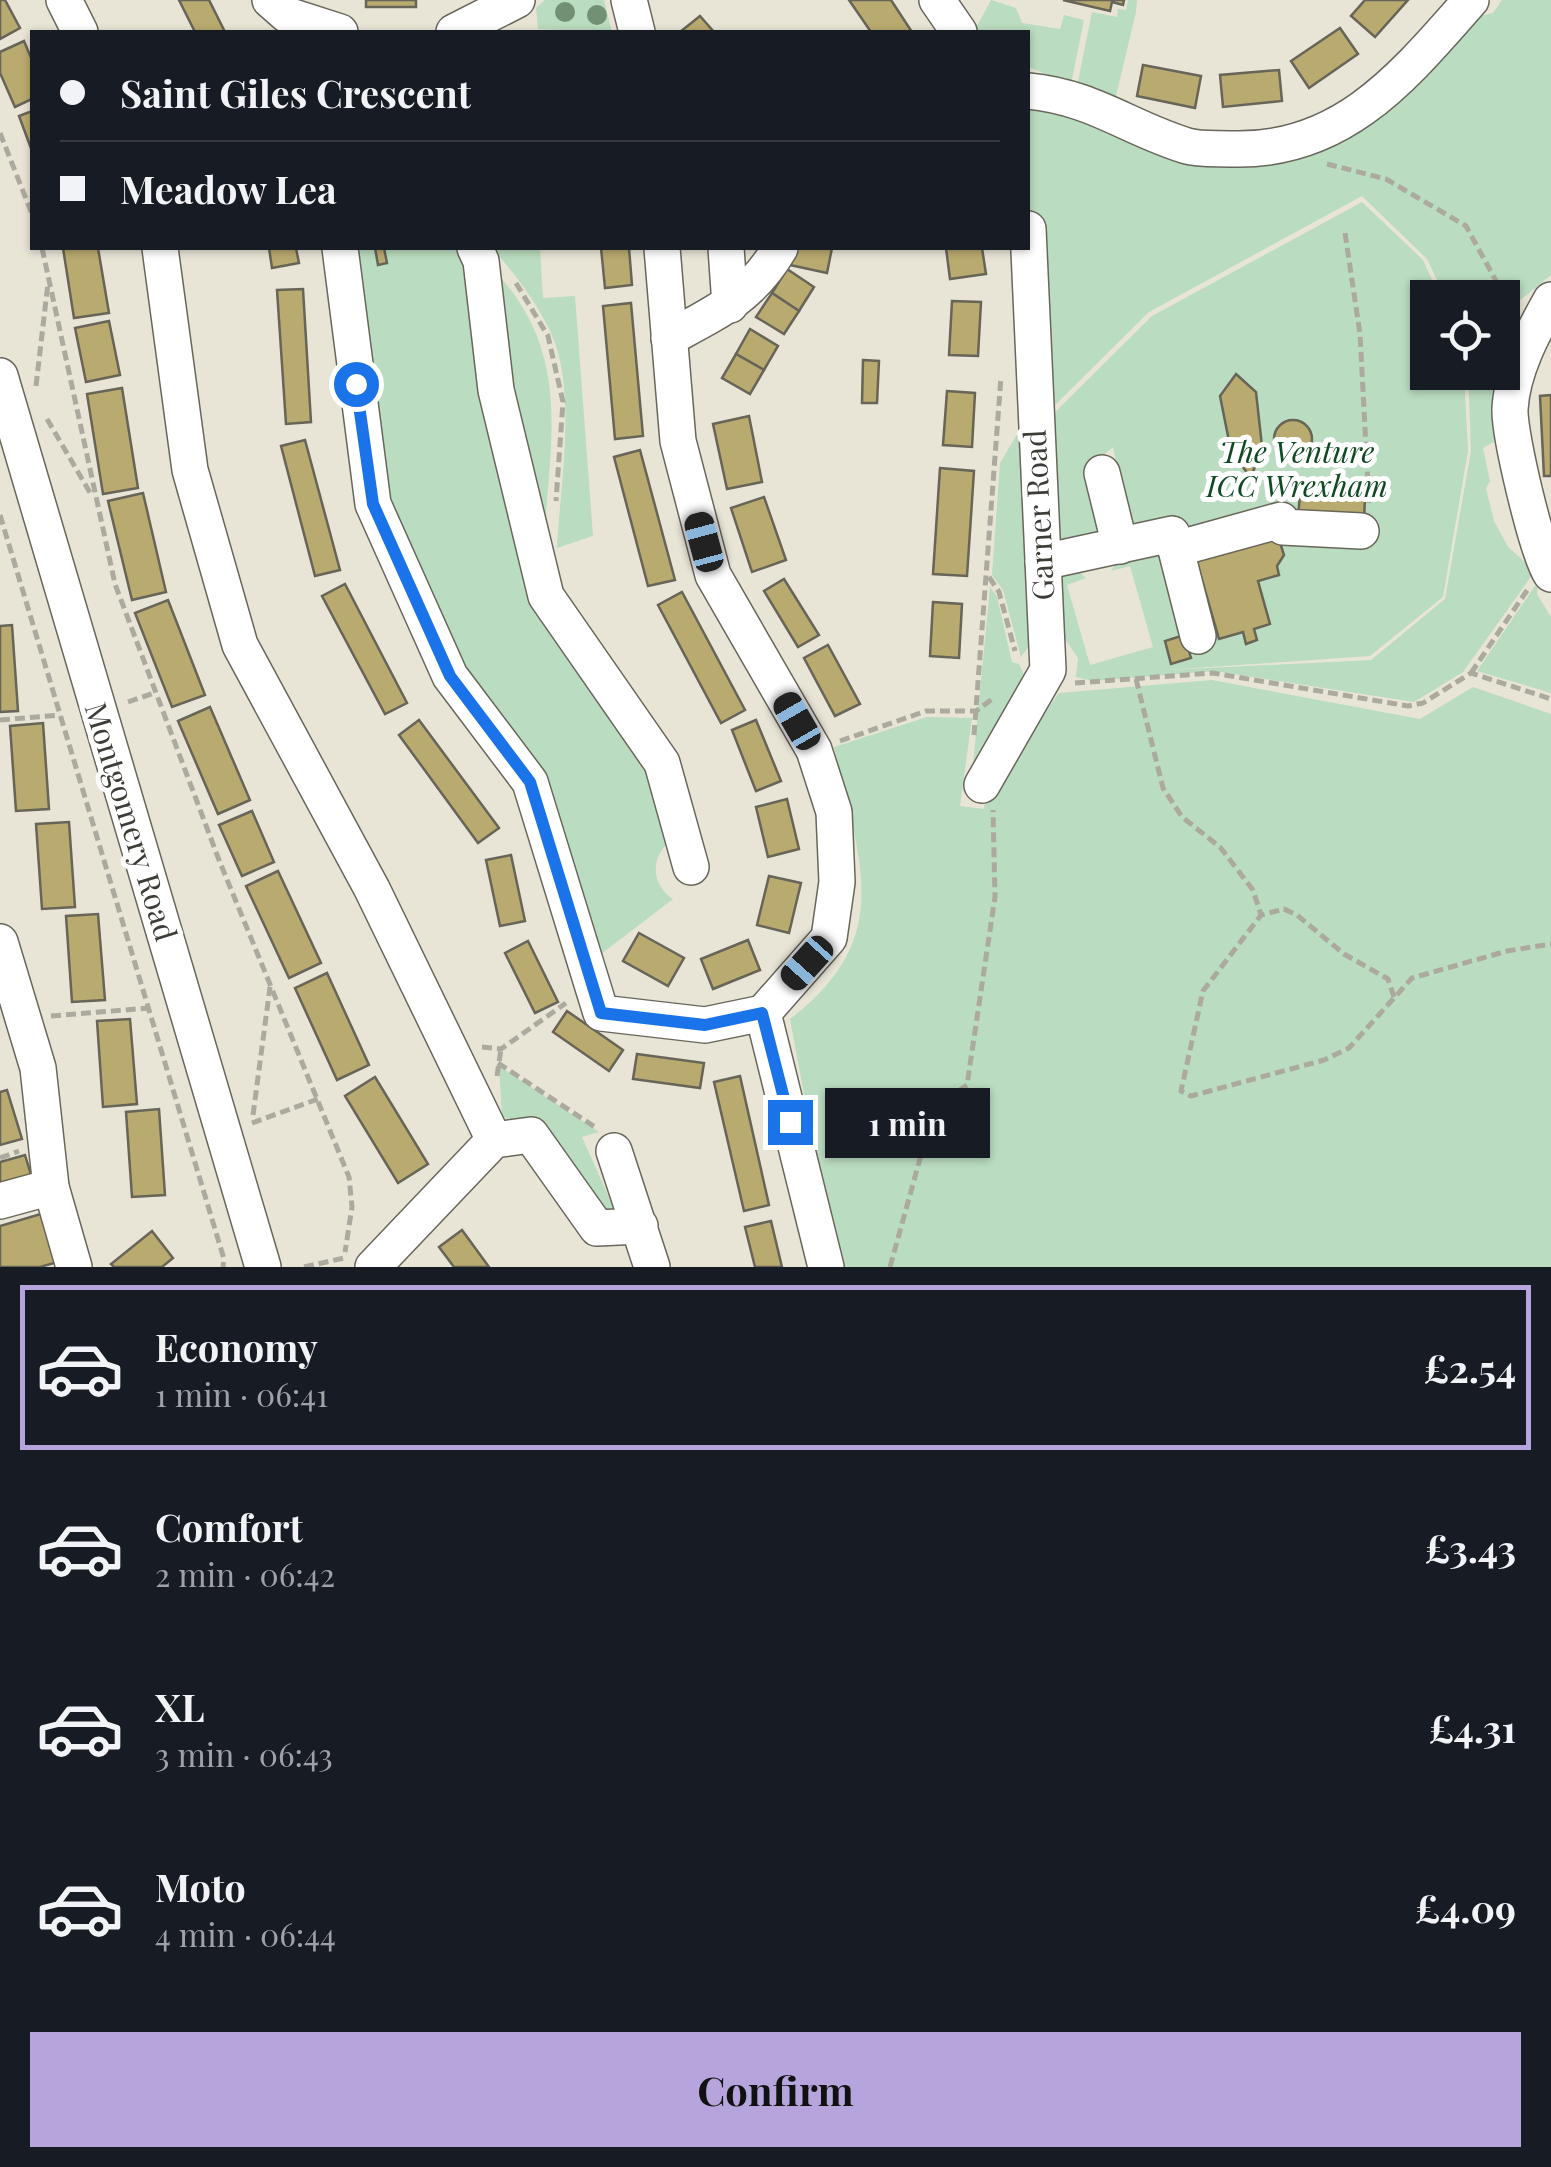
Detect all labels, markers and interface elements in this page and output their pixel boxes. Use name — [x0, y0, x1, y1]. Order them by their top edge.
text: Saint Giles Crescent — [120, 67, 471, 118]
text: Meadow Lea — [120, 163, 337, 214]
map controls — [1410, 280, 1520, 390]
button: locate — [1410, 280, 1520, 390]
route start — [334, 362, 379, 407]
street label: Garner Road — [1014, 429, 1062, 601]
park label: The Venture ICC Wrexham — [1205, 431, 1388, 505]
car — [682, 509, 726, 575]
car — [769, 688, 825, 754]
street label: Montgomery Road — [77, 697, 187, 945]
car — [776, 931, 838, 995]
callout: 1 min — [825, 1087, 990, 1157]
route end — [768, 1100, 813, 1145]
text: 1 min — [868, 1101, 947, 1144]
text: Economy — [155, 1321, 318, 1372]
icon: car — [35, 1323, 125, 1413]
text: £2.54 — [1424, 1342, 1516, 1393]
text: 1 min · 06:41 — [155, 1372, 328, 1415]
text: Comfort — [155, 1501, 303, 1552]
icon: car — [35, 1503, 125, 1593]
text: £3.43 — [1425, 1522, 1516, 1573]
text: 2 min · 06:42 — [155, 1552, 335, 1595]
text: XL — [155, 1681, 204, 1732]
icon: car — [35, 1683, 125, 1773]
text: £4.31 — [1429, 1702, 1516, 1753]
text: 3 min · 06:43 — [155, 1732, 333, 1775]
text: Moto — [155, 1861, 246, 1912]
icon: car — [35, 1863, 125, 1953]
text: £4.09 — [1415, 1882, 1516, 1933]
text: 4 min · 06:44 — [155, 1912, 336, 1955]
button: Confirm — [30, 2032, 1521, 2147]

